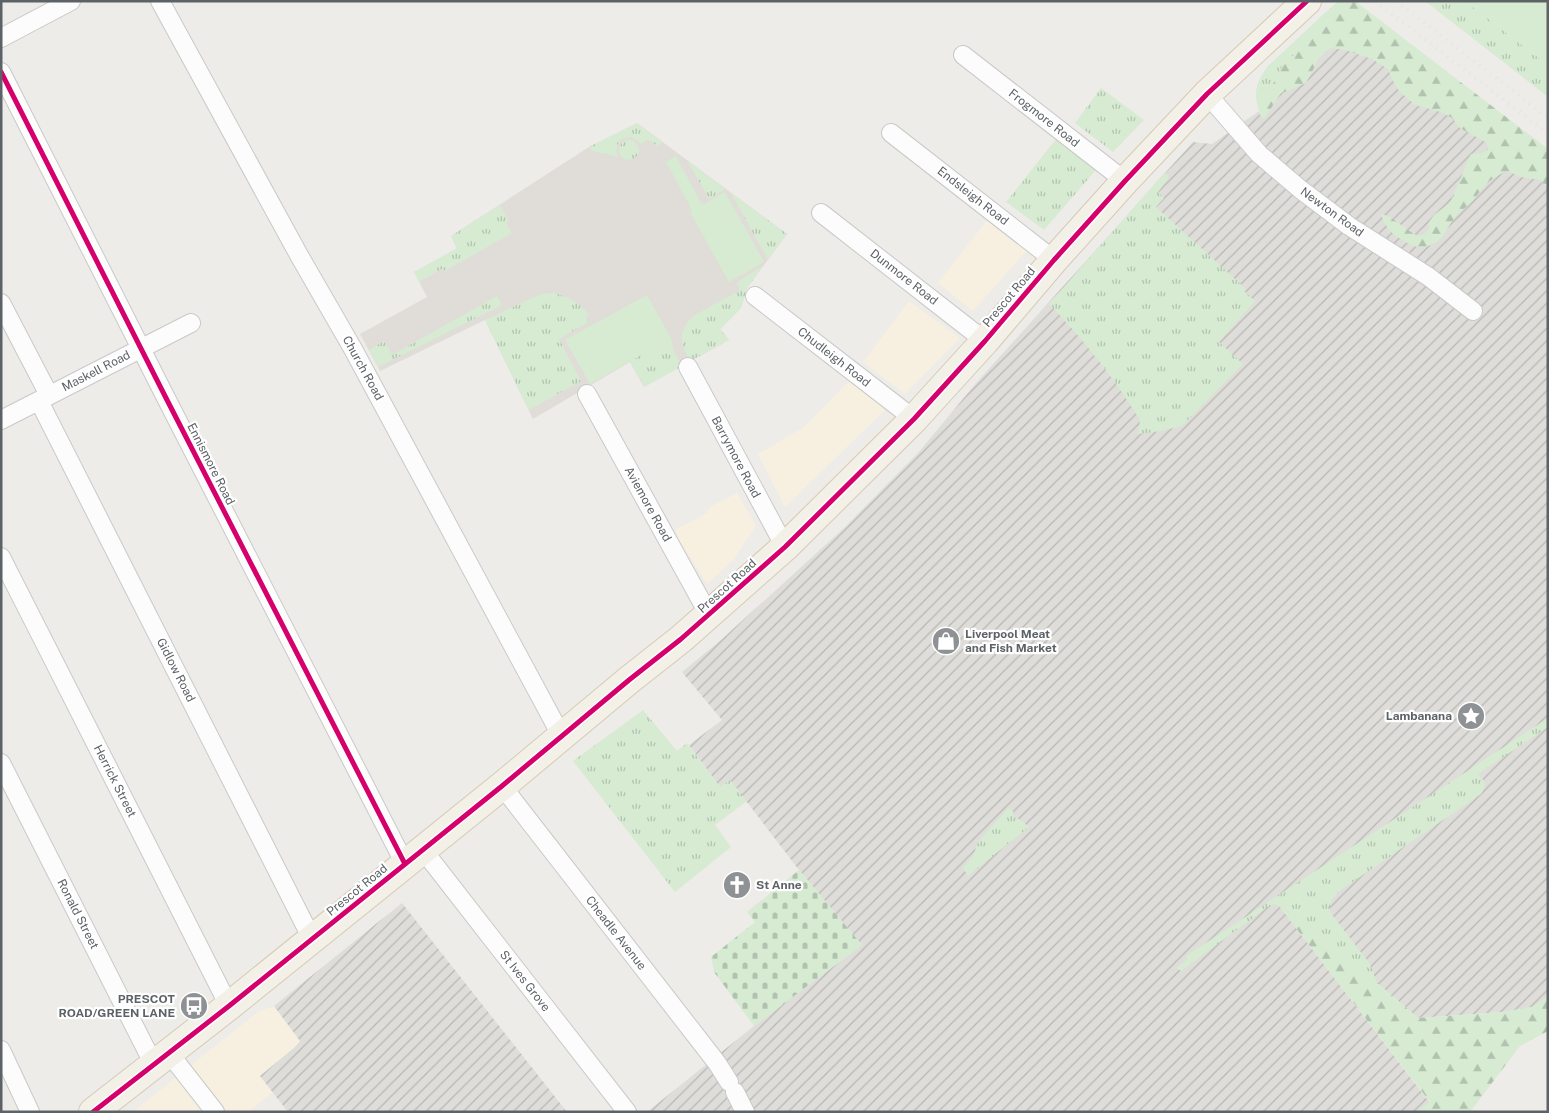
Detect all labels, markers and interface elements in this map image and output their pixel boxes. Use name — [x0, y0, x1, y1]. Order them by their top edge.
street label: Frogmore Road — [1006, 86, 1082, 150]
street label: Endsleigh Road — [935, 164, 1011, 228]
street label: Newton Road — [1298, 184, 1366, 240]
street label: Dunmore Road — [867, 246, 941, 308]
street label: Prescot Road — [980, 264, 1038, 330]
street label: Chudleigh Road — [795, 324, 873, 390]
street label: Church Road — [340, 333, 386, 403]
street label: Maskell Road — [59, 348, 133, 394]
street label: Barrymore Road — [709, 414, 763, 500]
street label: Ennismore Road — [184, 421, 238, 507]
street label: Aviemore Road — [622, 464, 674, 544]
street label: Prescot Road — [695, 556, 759, 616]
shop icon: Liverpool Meat and Fish Market — [931, 626, 961, 656]
place label: Liverpool Meat and Fish Market — [965, 627, 1057, 655]
street label: Gidlow Road — [154, 636, 198, 704]
place icon: Lambanana — [1456, 701, 1486, 731]
place label: Lambanana — [1386, 709, 1452, 723]
street label: Herrick Street — [91, 742, 139, 820]
street label: Prescot Road — [324, 861, 390, 919]
church icon: St Anne — [722, 870, 752, 900]
street label: Ronald Street — [54, 877, 102, 952]
place label: St Anne — [756, 878, 802, 892]
street label: Cheadle Avenue — [583, 893, 649, 973]
street label: St Ives Grove — [497, 948, 553, 1014]
bus stop icon: PRESCOT ROAD/GREEN LANE — [179, 991, 209, 1021]
place label: PRESCOT ROAD/GREEN LANE — [59, 992, 176, 1020]

